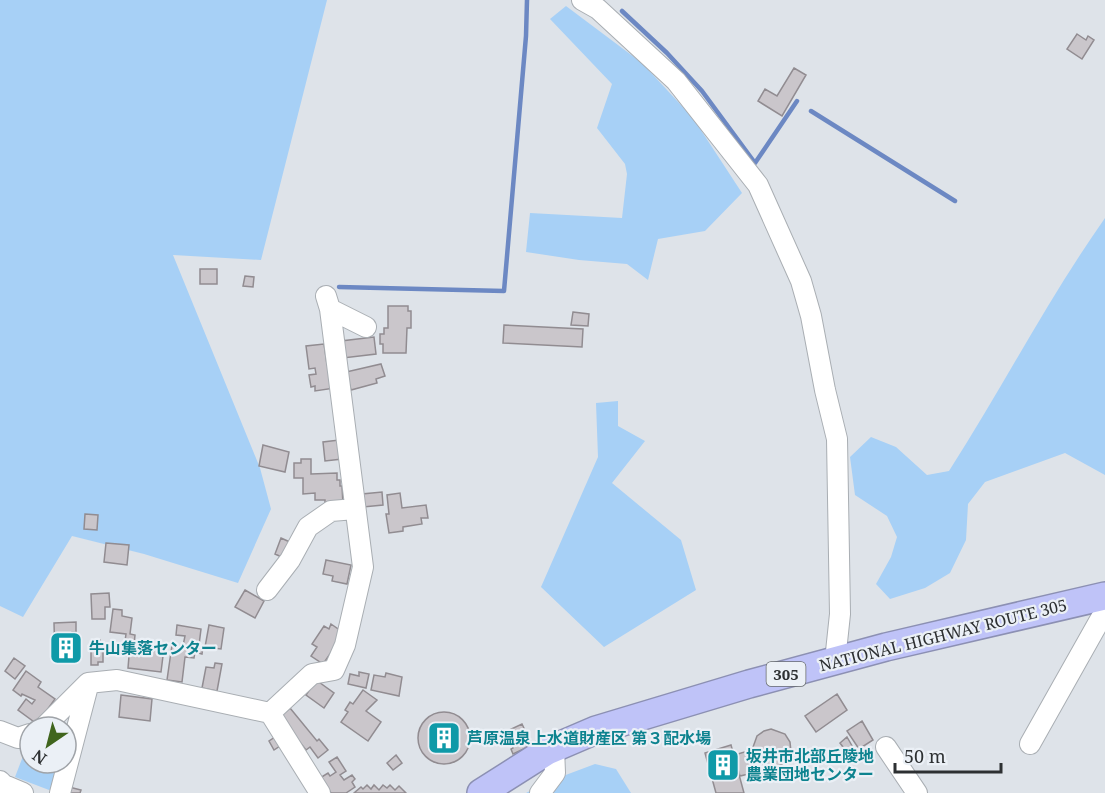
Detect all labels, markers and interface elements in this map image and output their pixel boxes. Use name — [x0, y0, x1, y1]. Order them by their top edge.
street label: NATIONAL HIGHWAY ROUTE 305 — [817, 594, 1069, 676]
building icon: 牛山集落センター — [48, 630, 84, 666]
place label: 牛山集落センター — [89, 637, 217, 659]
road number: 305 — [766, 662, 806, 686]
north arrow — [18, 715, 78, 775]
building icon: 芦原温泉上水道財産区 第３配水場 — [426, 720, 462, 756]
place label: 芦原温泉上水道財産区 第３配水場 — [467, 727, 711, 749]
scale bar — [895, 736, 1002, 774]
text: N — [28, 744, 51, 770]
text: 50 m — [904, 744, 946, 768]
place label: 坂井市北部丘陵地 農業団地センター — [746, 745, 874, 785]
building icon: 坂井市北部丘陵地 農業団地センター — [705, 747, 741, 783]

